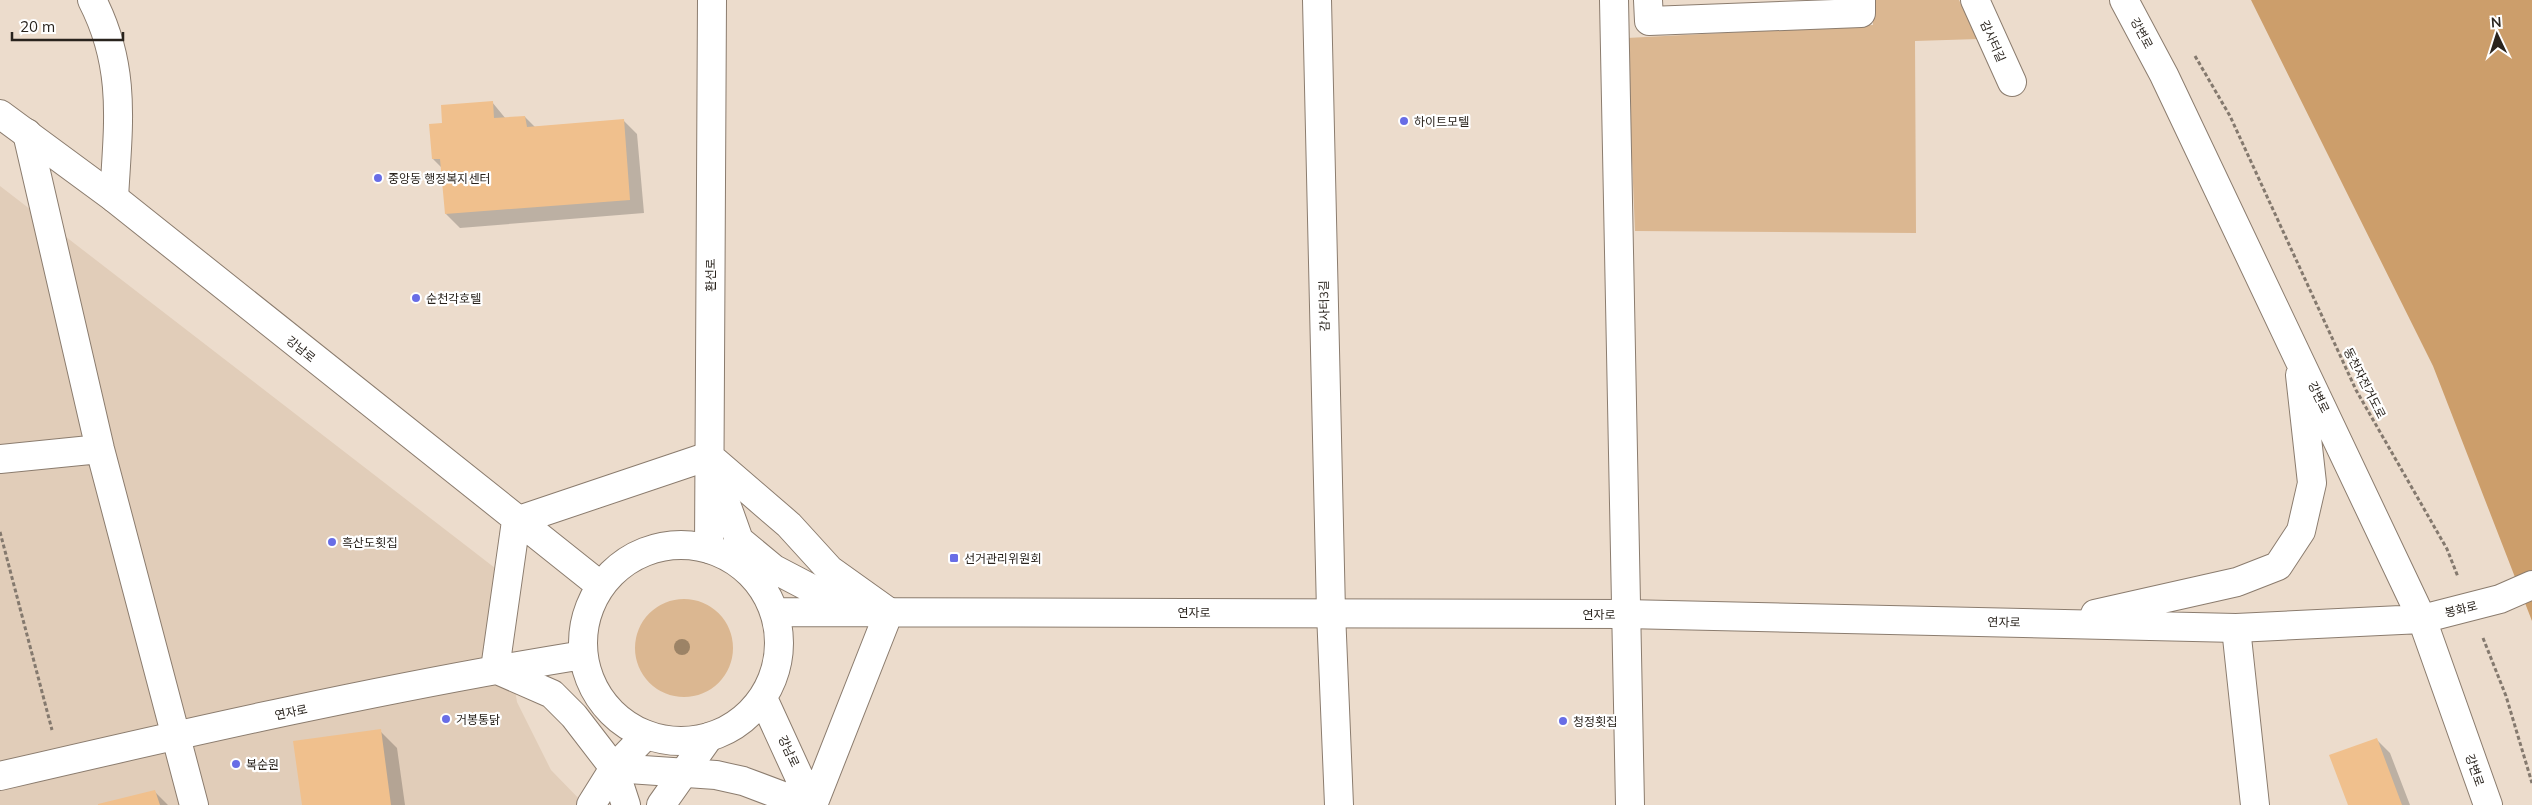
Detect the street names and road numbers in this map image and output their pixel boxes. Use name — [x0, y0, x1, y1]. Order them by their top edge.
street label: 강변로 — [2128, 15, 2156, 51]
street label: 감사터길 — [1977, 18, 2009, 64]
street label: 환선로 — [703, 258, 718, 292]
street label: 감사터3길 — [1316, 280, 1332, 332]
street label: 강남로 — [283, 333, 319, 365]
street label: 동천자전거도로 — [2341, 345, 2389, 421]
street label: 강변로 — [2305, 379, 2333, 415]
street label: 봉화로 — [2443, 598, 2479, 620]
street label: 연자로 — [1177, 605, 1211, 620]
street label: 연자로 — [1582, 607, 1616, 622]
street label: 연자로 — [1987, 614, 2021, 630]
street label: 연자로 — [273, 701, 309, 723]
street label: 강남로 — [775, 733, 803, 769]
street label: 강변로 — [2463, 752, 2487, 788]

